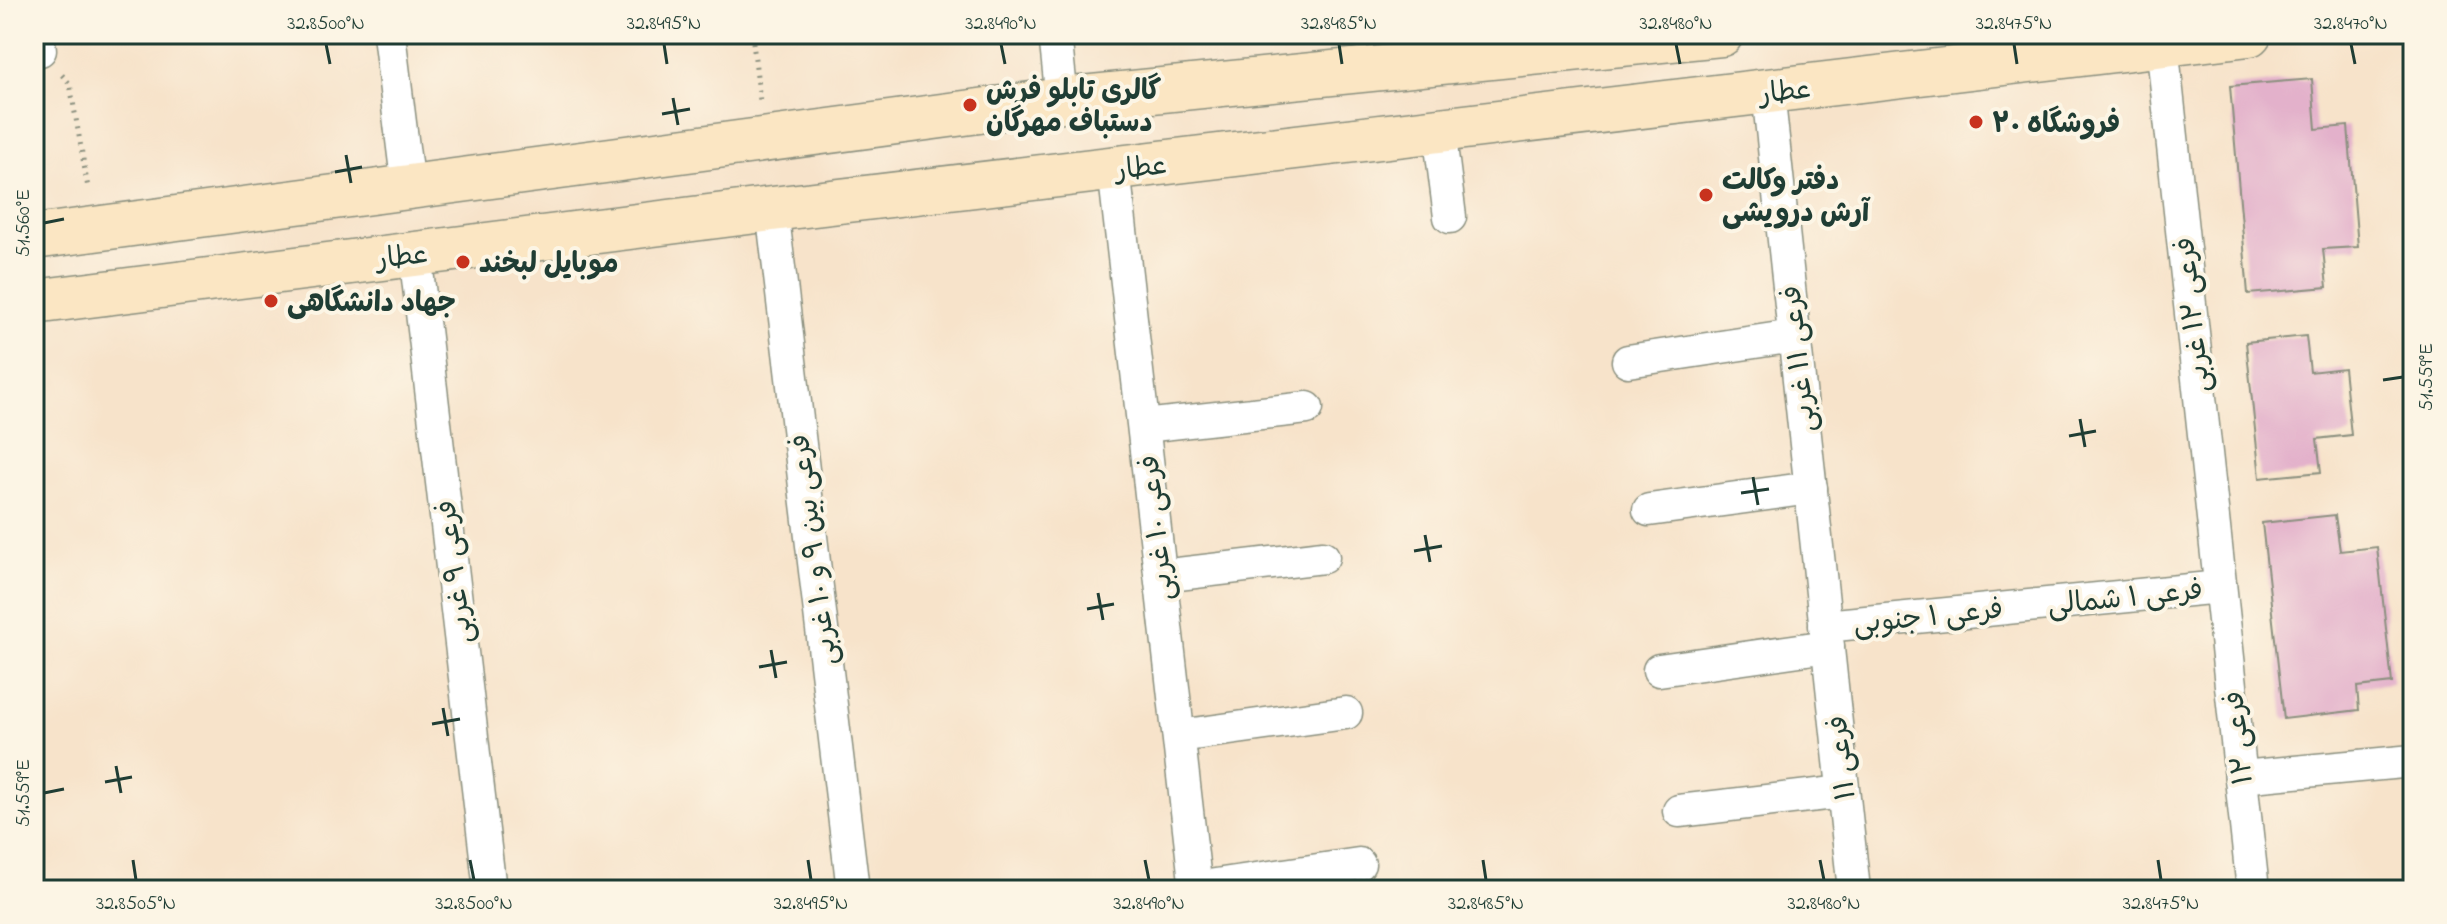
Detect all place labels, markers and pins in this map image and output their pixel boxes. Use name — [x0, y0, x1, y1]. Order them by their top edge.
place label: گالری تابلو فرش دستباف مهرگان — [986, 72, 1162, 145]
marker: گالری تابلو فرش دستباف مهرگان — [961, 96, 979, 114]
place label: فروشگاه ۲۰ — [1992, 105, 2120, 146]
marker: فروشگاه ۲۰ — [1967, 113, 1985, 131]
place label: دفتر وکالت آرش درویشی — [1722, 162, 1871, 235]
marker: دفتر وکالت آرش درویشی — [1697, 186, 1715, 204]
place label: موبایل لبخند — [479, 245, 619, 286]
marker: موبایل لبخند — [454, 253, 472, 271]
place label: جهاد دانشگاهی — [287, 284, 456, 325]
marker: جهاد دانشگاهی — [262, 292, 280, 310]

